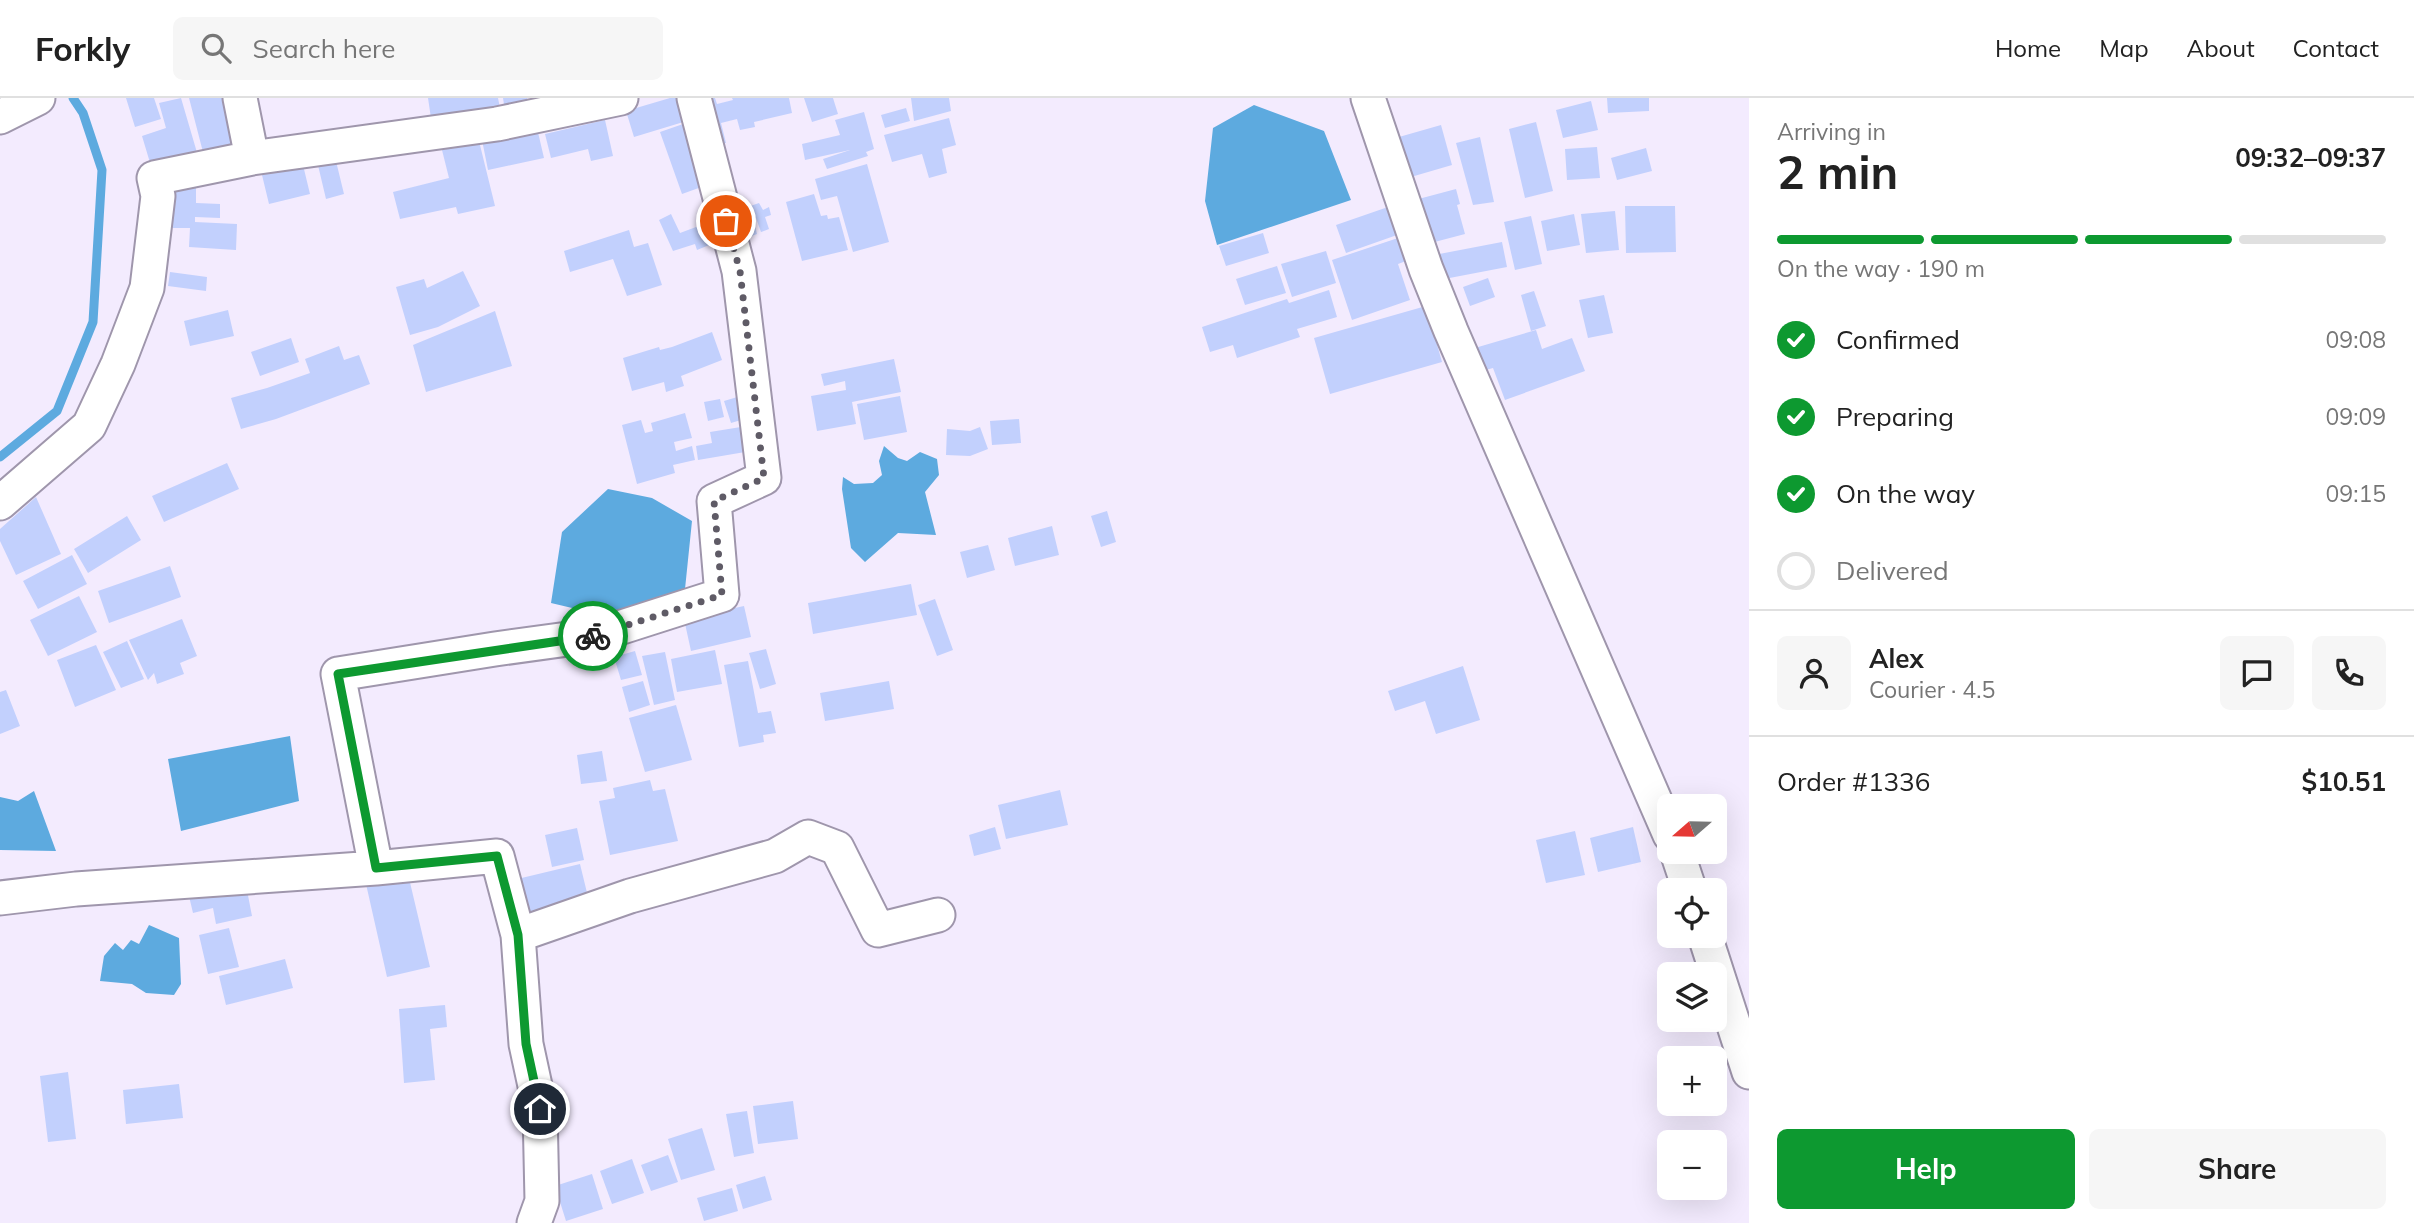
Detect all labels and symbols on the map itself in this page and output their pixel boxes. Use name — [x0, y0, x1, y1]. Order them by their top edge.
pin — [696, 191, 756, 251]
courier — [558, 601, 628, 671]
north arrow — [1657, 794, 1727, 864]
pin — [510, 1079, 570, 1139]

